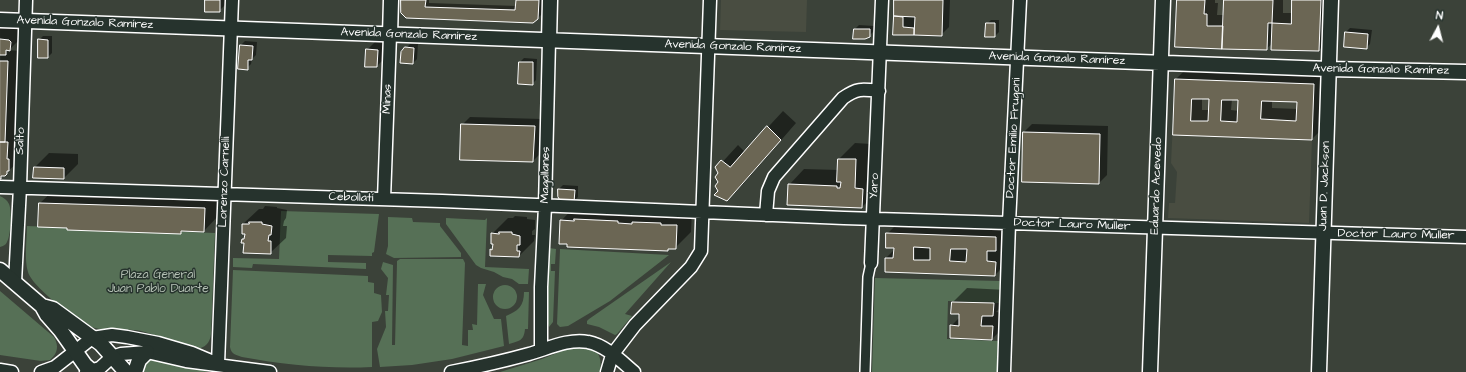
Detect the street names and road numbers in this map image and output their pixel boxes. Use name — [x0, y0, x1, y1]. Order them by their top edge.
street label: Avenida Gonzalo Ramírez — [16, 13, 154, 33]
street label: Avenida Gonzalo Ramírez — [340, 25, 478, 45]
street label: Avenida Gonzalo Ramírez — [664, 37, 802, 57]
street label: Avenida Gonzalo Ramírez — [988, 49, 1126, 69]
street label: Avenida Gonzalo Ramírez — [1313, 62, 1449, 78]
street label: Doctor Emilio Frugoni — [1004, 77, 1024, 199]
street label: Minas — [380, 84, 396, 114]
street label: Salto — [13, 127, 29, 155]
street label: Lorenzo Carnelli — [216, 136, 234, 228]
street label: Eduardo Acevedo — [1148, 137, 1166, 235]
street label: Juan D. Jackson — [1316, 141, 1334, 231]
street label: Magallanes — [538, 147, 554, 203]
street label: Yaro — [867, 173, 883, 199]
street label: Cebollatí — [328, 190, 374, 206]
street label: Doctor Lauro Muller — [1013, 216, 1131, 234]
street label: Doctor Lauro Muller — [1338, 227, 1454, 243]

